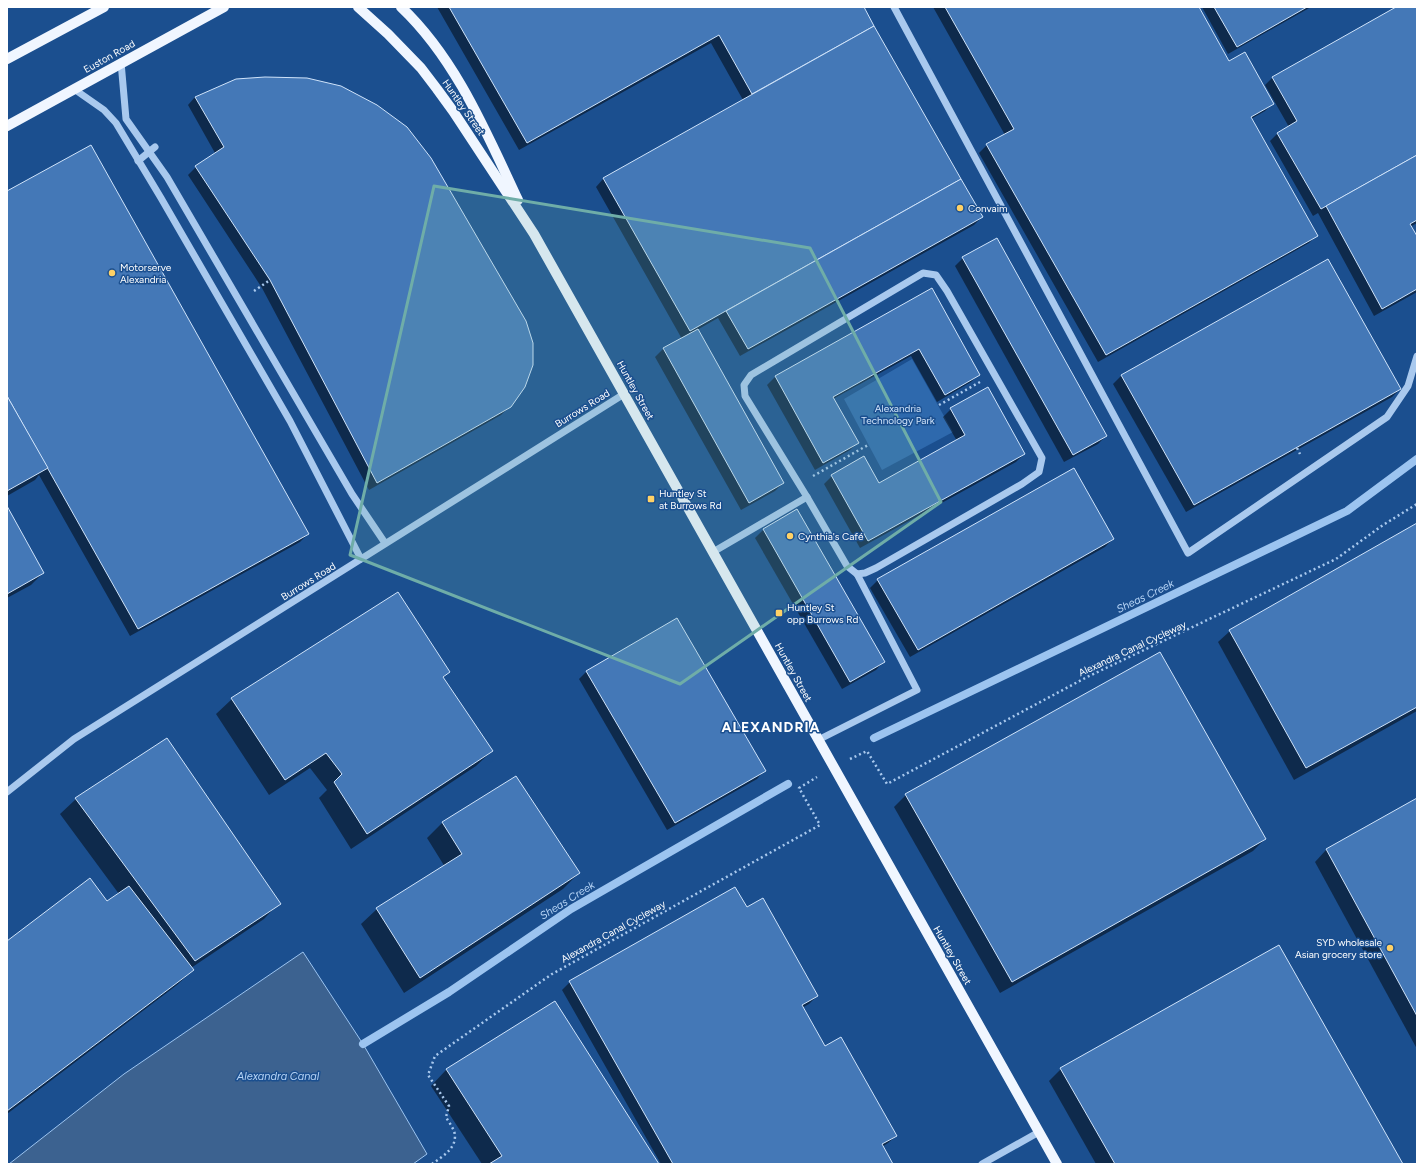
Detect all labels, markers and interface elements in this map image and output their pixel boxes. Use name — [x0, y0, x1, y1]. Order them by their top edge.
street label: Euston Road — [81, 37, 137, 76]
street label: Huntley Street — [439, 77, 488, 138]
place label: Convaim — [968, 202, 1008, 215]
marker: Convaim — [955, 203, 965, 213]
place label: Motorserve Alexandria — [120, 261, 172, 286]
marker: Motorserve Alexandria — [107, 268, 117, 278]
street label: Huntley Street — [614, 358, 657, 422]
street label: Burrows Road — [552, 386, 612, 430]
park label: Alexandria Technology Park — [861, 402, 935, 427]
place label: Huntley St at Burrows Rd — [659, 487, 722, 512]
marker: Huntley St at Burrows Rd — [646, 494, 656, 504]
place label: Cynthia's Café — [798, 530, 864, 543]
marker: Cynthia's Café — [785, 531, 795, 541]
street label: Burrows Road — [278, 559, 338, 603]
water label: Sheas Creek — [1114, 577, 1177, 616]
place label: Huntley St opp Burrows Rd — [787, 601, 858, 626]
marker: Huntley St opp Burrows Rd — [774, 608, 784, 618]
street label: Alexandra Canal Cycleway — [1076, 617, 1189, 679]
street label: Huntley Street — [772, 640, 815, 704]
district label: ALEXANDRIA — [722, 719, 820, 736]
water label: Sheas Creek — [537, 878, 598, 922]
street label: Alexandra Canal Cycleway — [559, 897, 668, 966]
street label: Huntley Street — [931, 924, 975, 987]
place label: SYD wholesale Asian grocery store — [1295, 936, 1383, 961]
marker: SYD wholesale Asian grocery store — [1385, 943, 1395, 953]
water label: Alexandra Canal — [236, 1070, 320, 1083]

